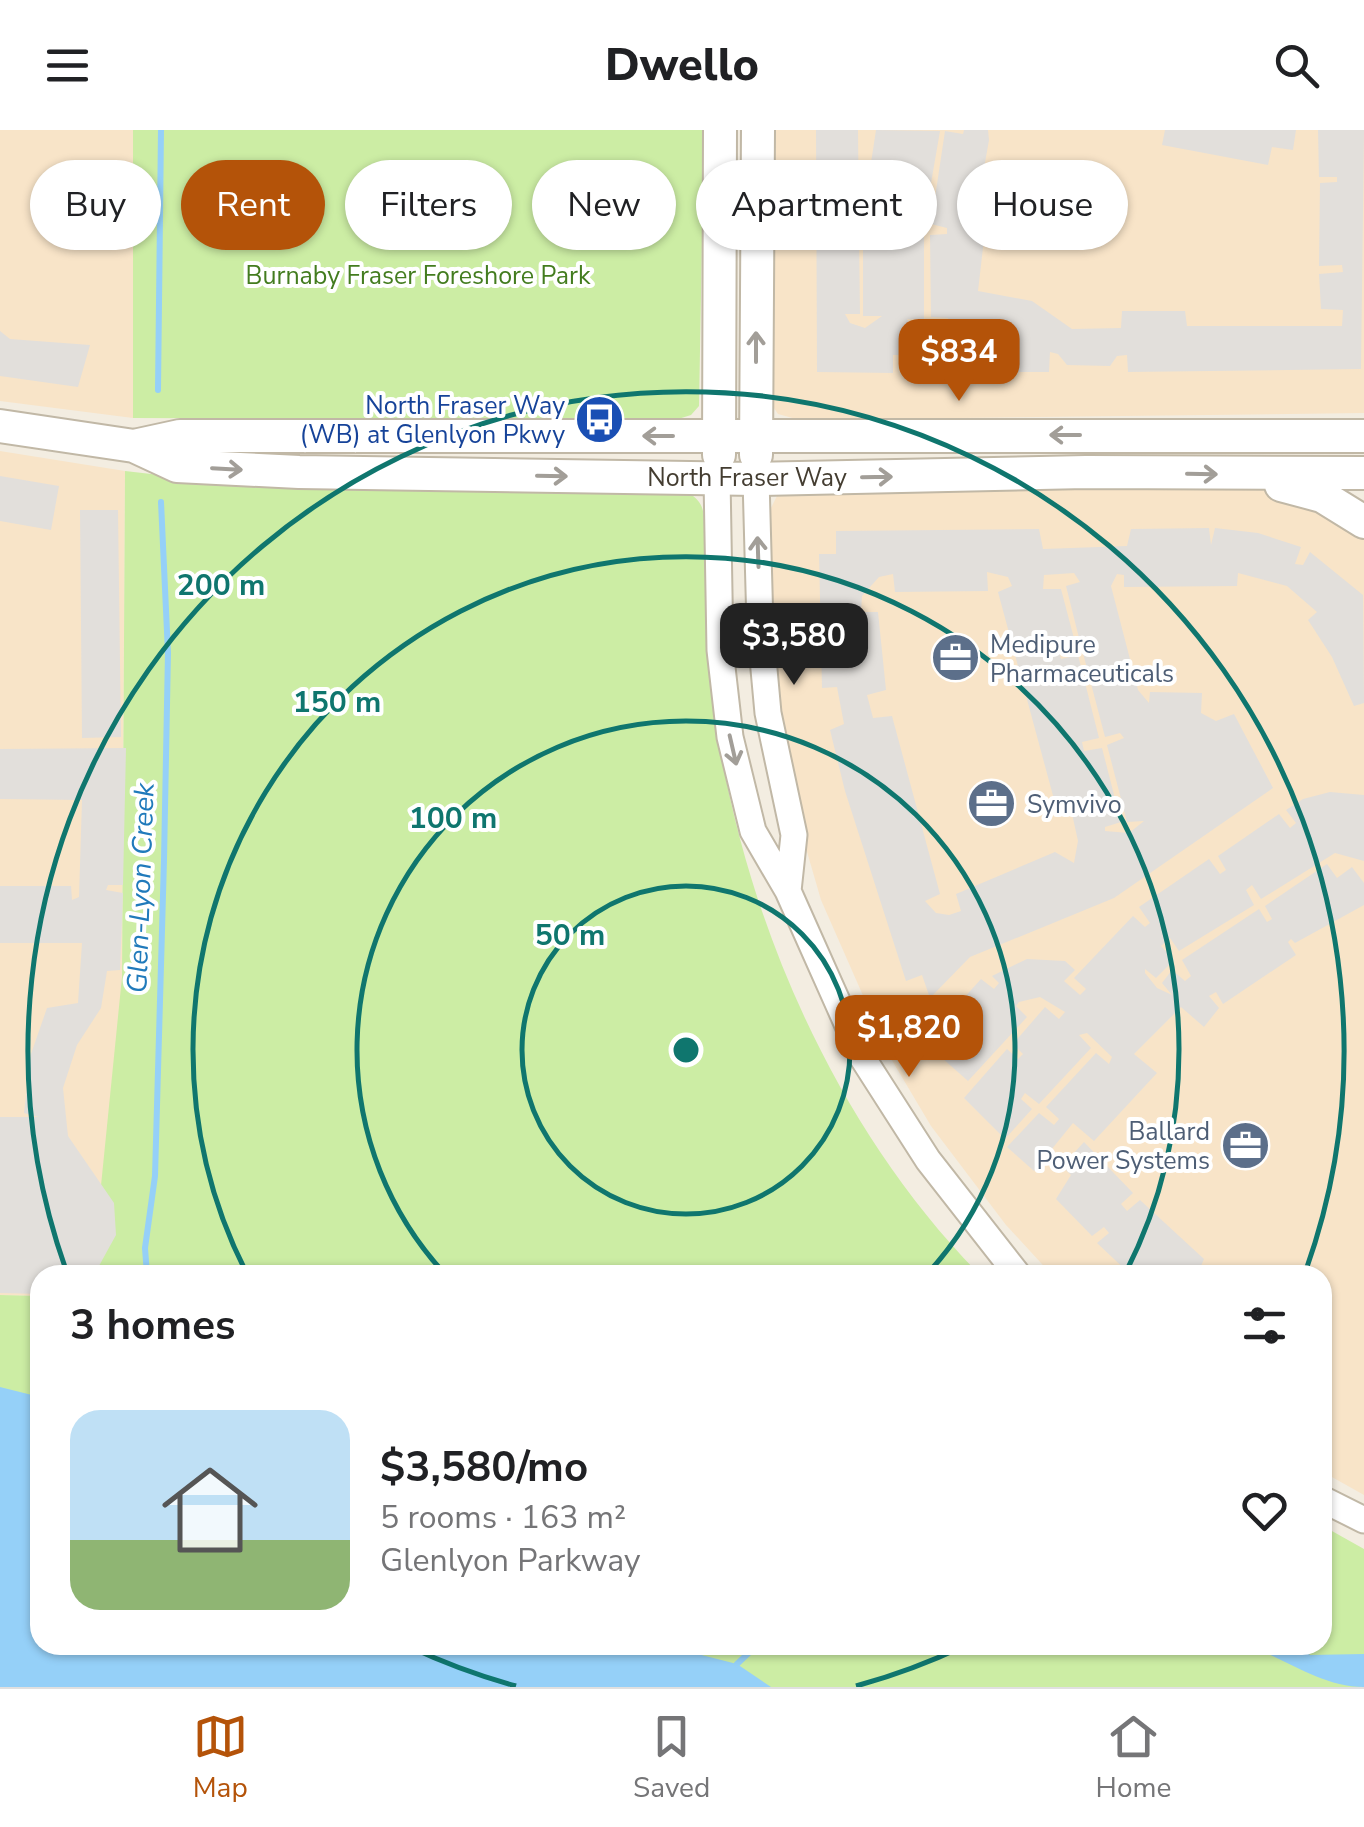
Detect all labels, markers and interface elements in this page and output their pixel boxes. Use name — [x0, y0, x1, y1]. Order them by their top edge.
text: Dwello — [605, 35, 759, 96]
icon: menu — [40, 38, 95, 93]
icon: search — [1269, 38, 1324, 93]
chip: Buy — [30, 160, 161, 250]
chip: Rent — [181, 160, 325, 250]
chip: Filters — [345, 160, 512, 250]
chip: New — [532, 160, 676, 250]
chip: Apartment — [696, 160, 937, 250]
chip: House — [957, 160, 1128, 250]
park label: Burnaby Fraser Foreshore Park — [246, 259, 591, 293]
pin: $834 — [900, 319, 1018, 404]
text: $834 — [921, 330, 997, 373]
one-way arrow — [746, 331, 766, 364]
place label: North Fraser Way (WB) at Glenlyon Pkwy — [300, 389, 565, 452]
bus stop icon: North Fraser Way (WB) at Glenlyon Pkwy — [574, 393, 626, 445]
one-way arrow — [643, 426, 676, 446]
one-way arrow — [1049, 426, 1082, 444]
one-way arrow — [211, 459, 243, 478]
street label: North Fraser Way — [647, 461, 847, 495]
one-way arrow — [1184, 464, 1217, 484]
one-way arrow — [536, 466, 568, 486]
one-way arrow — [860, 467, 892, 486]
one-way arrow — [748, 536, 767, 568]
text: 200 m — [177, 565, 265, 606]
pin: $3,580 — [713, 603, 875, 688]
text: $3,580 — [742, 614, 846, 657]
place label: Medipure Pharmaceuticals — [990, 628, 1174, 691]
office icon: Medipure Pharmaceuticals — [929, 632, 981, 684]
text: 150 m — [293, 682, 381, 723]
one-way arrow — [725, 733, 743, 765]
office icon: Symvivo — [966, 778, 1018, 830]
water label: Glen-Lyon Creek — [118, 781, 164, 994]
place label: Symvivo — [1027, 788, 1122, 822]
text: 100 m — [409, 798, 497, 839]
text: 50 m — [535, 915, 605, 956]
pin: $1,820 — [828, 995, 990, 1080]
text: $1,820 — [857, 1006, 961, 1049]
centre of rings — [668, 1032, 704, 1068]
place label: Ballard Power Systems — [1036, 1115, 1210, 1178]
office icon: Ballard Power Systems — [1219, 1119, 1271, 1171]
text: 3 homes — [70, 1297, 235, 1354]
icon: filters — [1237, 1298, 1292, 1353]
text: $3,580/mo — [380, 1439, 588, 1496]
icon: home — [150, 1450, 270, 1570]
icon: heart — [1237, 1483, 1292, 1538]
text: 5 rooms · 163 m² — [380, 1496, 626, 1539]
text: Glenlyon Parkway — [380, 1539, 640, 1582]
tab: Map — [193, 1709, 248, 1807]
tab: Saved — [633, 1709, 710, 1807]
tab: Home — [1096, 1709, 1171, 1807]

